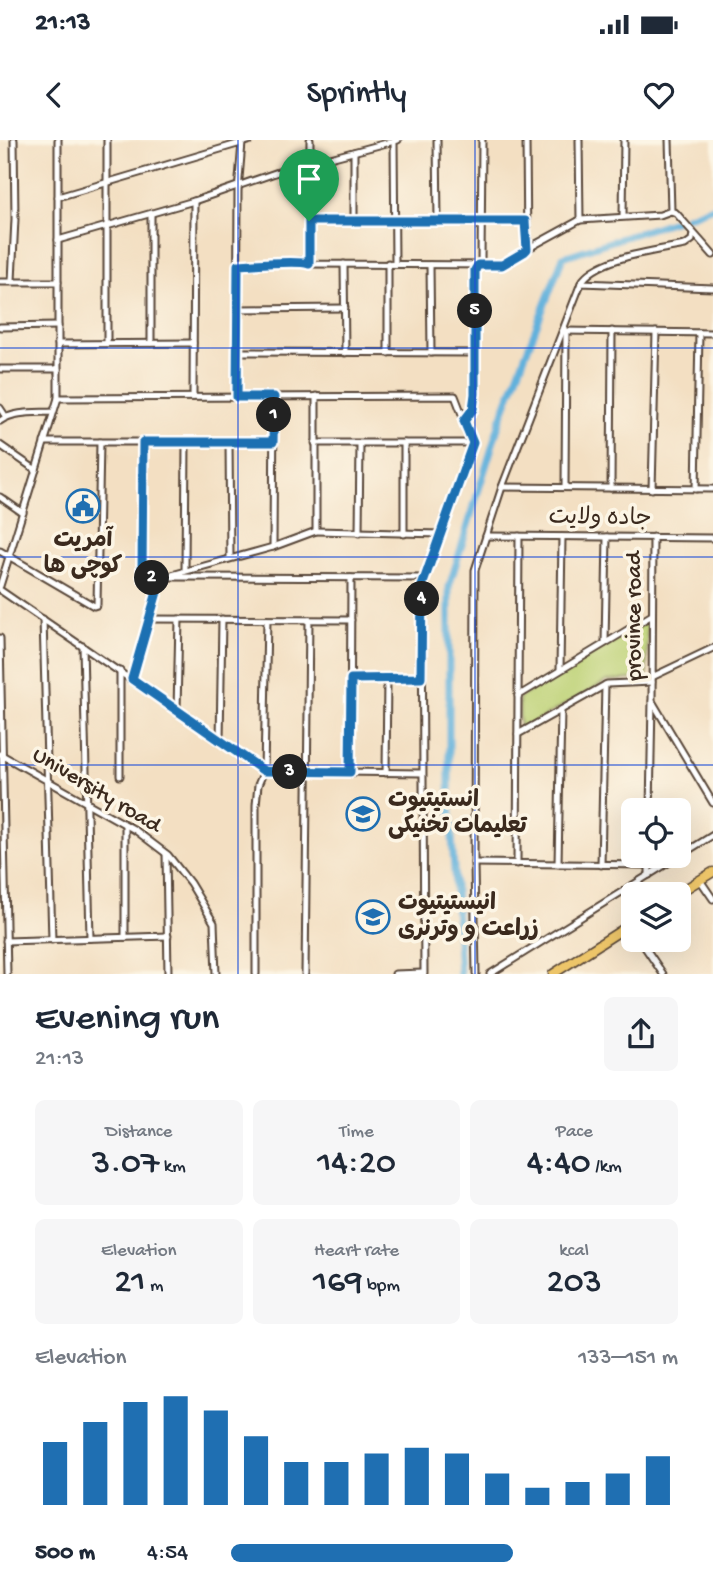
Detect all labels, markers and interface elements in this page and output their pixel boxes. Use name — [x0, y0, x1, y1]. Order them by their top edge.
text: 21:13 — [35, 9, 90, 40]
icon: back — [35, 76, 73, 114]
text: Sprintly — [307, 76, 406, 114]
icon: heart — [640, 76, 678, 114]
pin — [279, 149, 339, 221]
icon: arrive — [290, 160, 328, 198]
pin: 5 — [458, 294, 492, 328]
text: 5 — [470, 299, 480, 322]
pin: 1 — [256, 398, 292, 432]
text: 1 — [270, 403, 277, 426]
public building icon: آمریت کوچی ها — [64, 487, 102, 525]
street label: جاده ولایت — [548, 505, 652, 533]
place label: آمریت کوچی ها — [44, 525, 123, 581]
street label: province road — [622, 550, 649, 681]
pin: 2 — [134, 560, 170, 596]
text: 2 — [147, 566, 156, 589]
pin: 4 — [404, 582, 440, 616]
text: 4 — [417, 587, 426, 610]
street label: University road — [27, 742, 167, 841]
pin: 3 — [272, 754, 308, 790]
text: 3 — [285, 760, 294, 783]
place label: انستیتیوت تعلیمات تخنیکی — [388, 788, 528, 841]
school or university icon: انستیتیوت تعلیمات تخنیکی — [344, 795, 382, 833]
map controls — [621, 798, 691, 952]
button: locate — [621, 798, 691, 868]
button: layers — [621, 882, 691, 952]
place label: انیستیتیوت زراعت و وترنری — [398, 891, 539, 944]
school or university icon: انیستیتیوت زراعت و وترنری — [354, 898, 392, 936]
button: share — [604, 997, 678, 1071]
text: Evening run — [35, 998, 219, 1042]
text: 21:13 — [35, 1046, 84, 1073]
text: Distance — [105, 1121, 172, 1144]
text: Time — [339, 1121, 374, 1144]
text: Pace — [556, 1121, 593, 1144]
text: 3.07 — [92, 1144, 159, 1185]
text: 14:20 — [317, 1144, 396, 1185]
text: 4:40 — [527, 1144, 591, 1185]
text: km — [159, 1156, 186, 1179]
text: /km — [591, 1156, 622, 1179]
text: Elevation — [101, 1240, 177, 1263]
text: Heart rate — [314, 1240, 399, 1263]
text: kcal — [559, 1240, 589, 1263]
text: 21 — [114, 1263, 145, 1304]
text: 169 — [313, 1263, 363, 1304]
text: 203 — [547, 1263, 602, 1304]
text: m — [145, 1275, 163, 1298]
text: bpm — [363, 1275, 400, 1298]
text: Elevation — [35, 1345, 126, 1372]
text: 133–151 m — [578, 1345, 678, 1372]
text: 500 m — [35, 1540, 95, 1567]
text: 4:54 — [147, 1540, 188, 1567]

